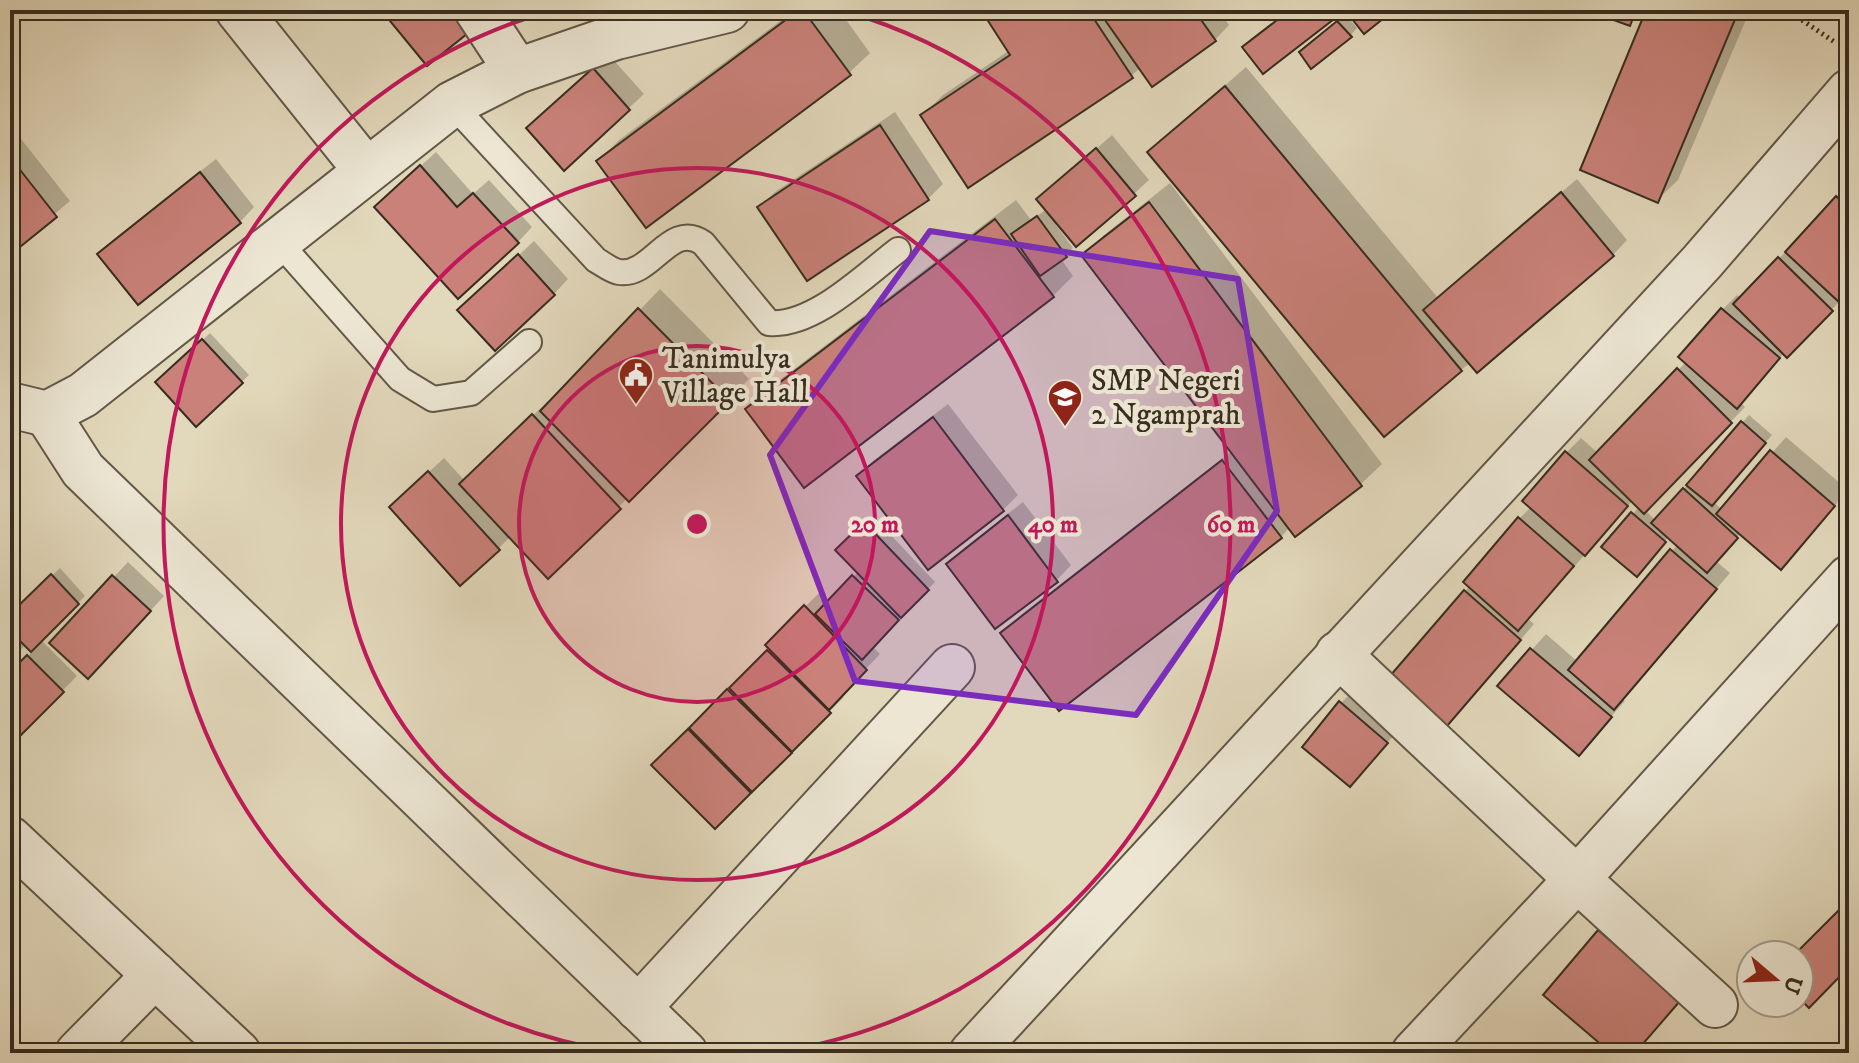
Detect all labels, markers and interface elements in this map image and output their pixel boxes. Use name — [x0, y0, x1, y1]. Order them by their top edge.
place label: Tanimulya Village Hall — [661, 341, 809, 412]
public building icon: Tanimulya Village Hall — [617, 356, 655, 406]
place label: SMP Negeri 2 Ngamprah — [1091, 363, 1241, 434]
school or university icon: SMP Negeri 2 Ngamprah — [1046, 378, 1084, 428]
centre of rings — [683, 510, 711, 538]
text: 20 m — [851, 510, 899, 540]
text: 40 m — [1028, 510, 1078, 540]
text: 60 m — [1207, 510, 1255, 540]
north arrow — [1735, 939, 1815, 1019]
text: U — [1777, 973, 1808, 997]

